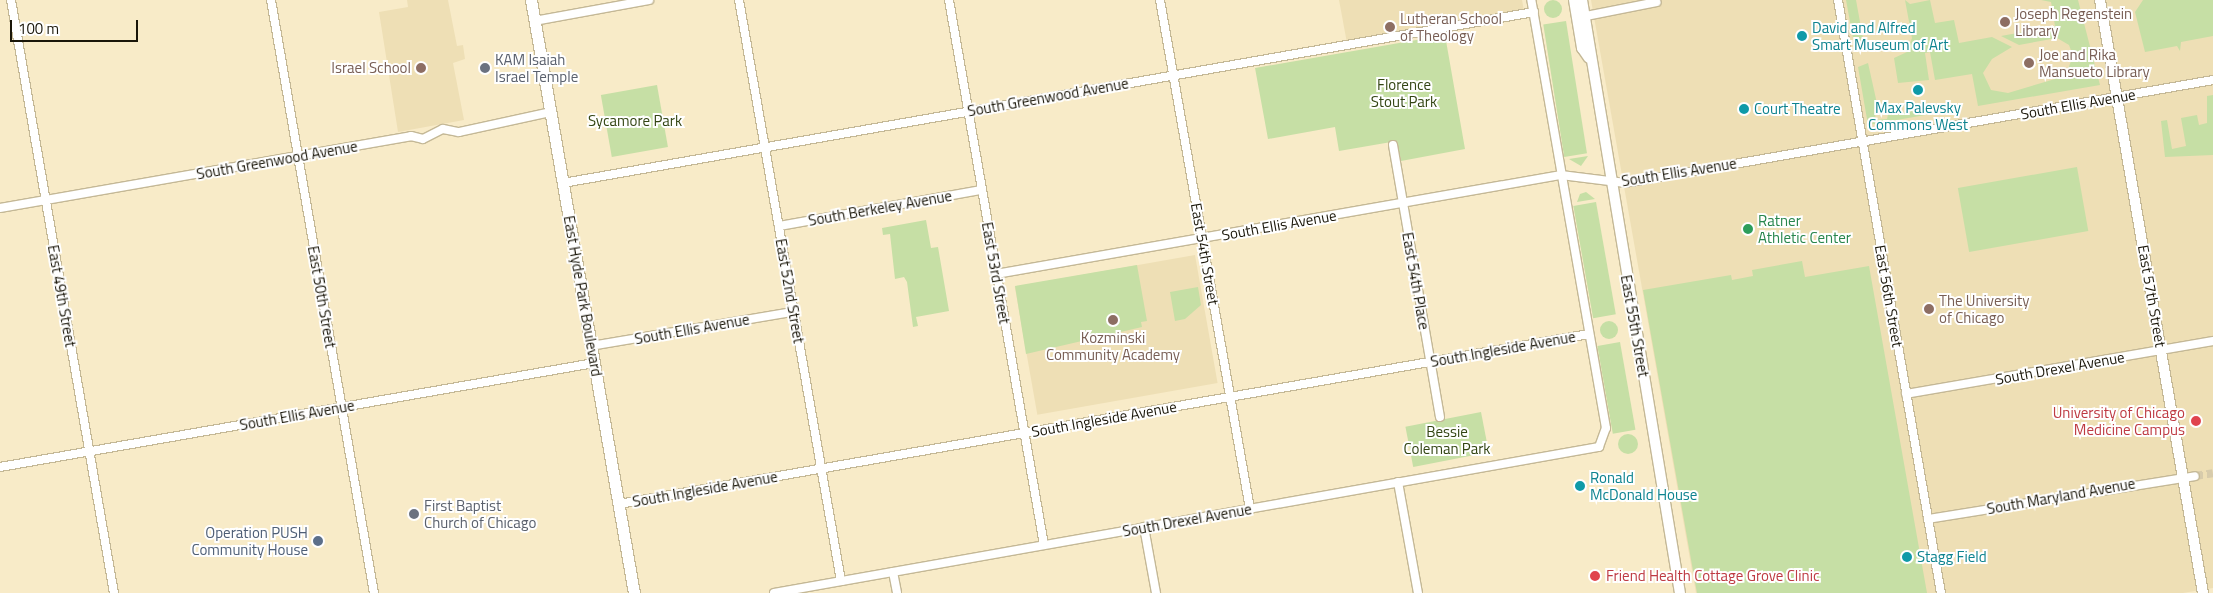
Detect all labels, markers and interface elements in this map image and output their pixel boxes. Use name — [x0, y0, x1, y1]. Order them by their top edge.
place label: Joseph Regenstein Library — [2015, 4, 2132, 39]
place label: Lutheran School of Theology — [1400, 9, 1502, 44]
scale bar — [12, 10, 140, 42]
marker: Joseph Regenstein Library — [1999, 16, 2011, 28]
text: 100 m — [18, 17, 59, 40]
place label: David and Alfred Smart Museum of Art — [1812, 18, 1948, 53]
marker: Lutheran School of Theology — [1384, 21, 1396, 33]
marker: David and Alfred Smart Museum of Art — [1796, 30, 1808, 42]
place label: Joe and Rika Mansueto Library — [2039, 45, 2150, 80]
place label: KAM Isaiah Israel Temple — [495, 50, 578, 85]
marker: Joe and Rika Mansueto Library — [2023, 57, 2035, 69]
place label: Israel School — [331, 59, 411, 77]
marker: Israel School — [415, 62, 427, 74]
marker: KAM Isaiah Israel Temple — [479, 62, 491, 74]
street label: South Greenwood Avenue — [966, 74, 1130, 120]
park label: Florence Stout Park — [1371, 75, 1437, 110]
marker: Max Palevsky Commons West — [1912, 84, 1924, 96]
street label: South Ellis Avenue — [2019, 85, 2137, 123]
place label: Max Palevsky Commons West — [1868, 98, 1968, 133]
place label: Court Theatre — [1754, 100, 1841, 118]
marker: Court Theatre — [1738, 103, 1750, 115]
park label: Sycamore Park — [588, 112, 682, 130]
street label: South Greenwood Avenue — [195, 137, 359, 183]
street label: South Ellis Avenue — [1620, 154, 1738, 190]
street label: South Berkeley Avenue — [807, 186, 953, 230]
street label: East 54th Street — [1187, 202, 1223, 306]
street label: South Ellis Avenue — [1220, 206, 1338, 244]
place label: Ratner Athletic Center — [1758, 211, 1851, 246]
street label: East Hyde Park Boulevard — [560, 214, 606, 378]
street label: East 53rd Street — [978, 221, 1014, 325]
marker: Ratner Athletic Center — [1742, 223, 1754, 235]
street label: East 54th Place — [1399, 231, 1433, 331]
street label: East 52nd Street — [772, 237, 808, 345]
street label: East 49th Street — [44, 244, 80, 348]
street label: East 56th Street — [1871, 244, 1907, 348]
street label: East 57th Street — [2134, 244, 2170, 348]
street label: East 50th Street — [304, 245, 340, 349]
street label: East 55th Street — [1617, 274, 1653, 378]
place label: The University of Chicago — [1939, 291, 2029, 326]
marker: The University of Chicago — [1923, 303, 1935, 315]
street label: South Ellis Avenue — [633, 310, 751, 348]
marker: Kozminski Community Academy — [1107, 314, 1119, 326]
street label: South Ingleside Avenue — [1429, 327, 1577, 371]
place label: Kozminski Community Academy — [1046, 328, 1180, 363]
street label: South Drexel Avenue — [1994, 348, 2126, 388]
street label: South Ellis Avenue — [238, 396, 356, 434]
street label: South Ingleside Avenue — [1030, 397, 1178, 441]
place label: University of Chicago Medicine Campus — [2053, 403, 2185, 438]
marker: University of Chicago Medicine Campus — [2189, 414, 2203, 428]
park label: Bessie Coleman Park — [1403, 422, 1491, 457]
street label: South Ingleside Avenue — [631, 467, 779, 511]
place label: Ronald McDonald House — [1590, 468, 1697, 503]
street label: South Maryland Avenue — [1985, 474, 2137, 518]
marker: Ronald McDonald House — [1574, 480, 1586, 492]
place label: First Baptist Church of Chicago — [424, 496, 536, 531]
street label: South Drexel Avenue — [1121, 500, 1253, 540]
marker: First Baptist Church of Chicago — [408, 508, 420, 520]
place label: Operation PUSH Community House — [191, 523, 308, 558]
marker: Operation PUSH Community House — [312, 535, 324, 547]
place label: Stagg Field — [1917, 548, 1987, 566]
marker: Stagg Field — [1901, 551, 1913, 563]
place label: Friend Health Cottage Grove Clinic — [1606, 567, 1819, 585]
marker: Friend Health Cottage Grove Clinic — [1588, 569, 1602, 583]

